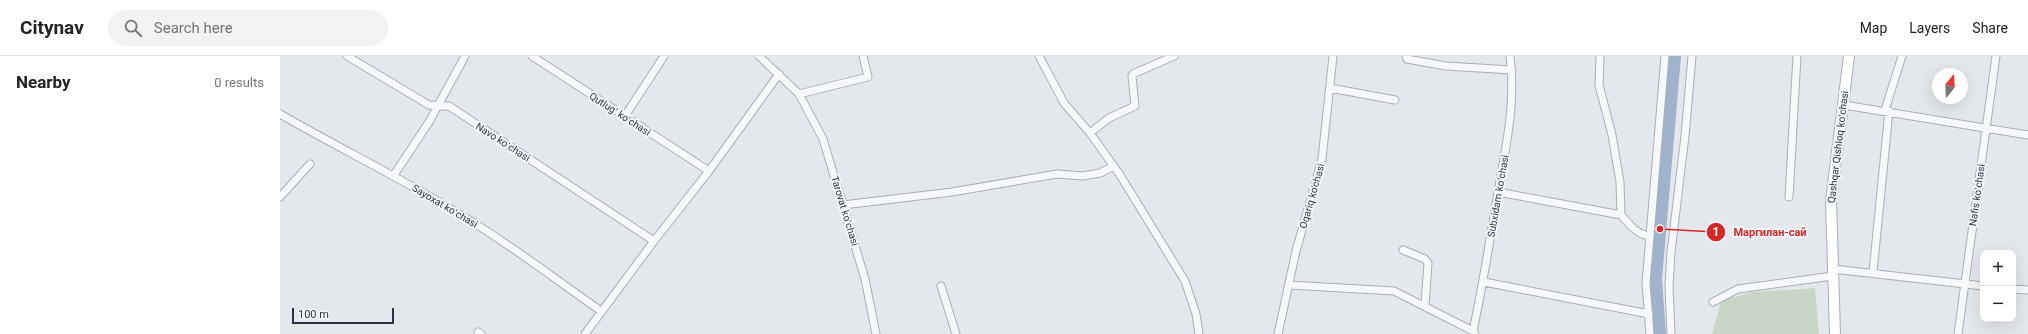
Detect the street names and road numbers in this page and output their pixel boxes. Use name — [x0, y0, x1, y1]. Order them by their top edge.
street label: Qutlugʻ koʻchasi — [587, 90, 653, 138]
street label: Qashqar Qishloq koʻchasi — [1826, 90, 1850, 204]
street label: Navo koʻchasi — [474, 120, 532, 164]
street label: Subxidam koʻchasi — [1485, 154, 1511, 238]
street label: Oqariq ko'chasi — [1297, 162, 1327, 230]
street label: Nafis koʻchasi — [1967, 163, 1987, 227]
street label: Tarovat koʻchasi — [829, 175, 861, 247]
street label: Sayoxat koʻchasi — [410, 182, 480, 230]

